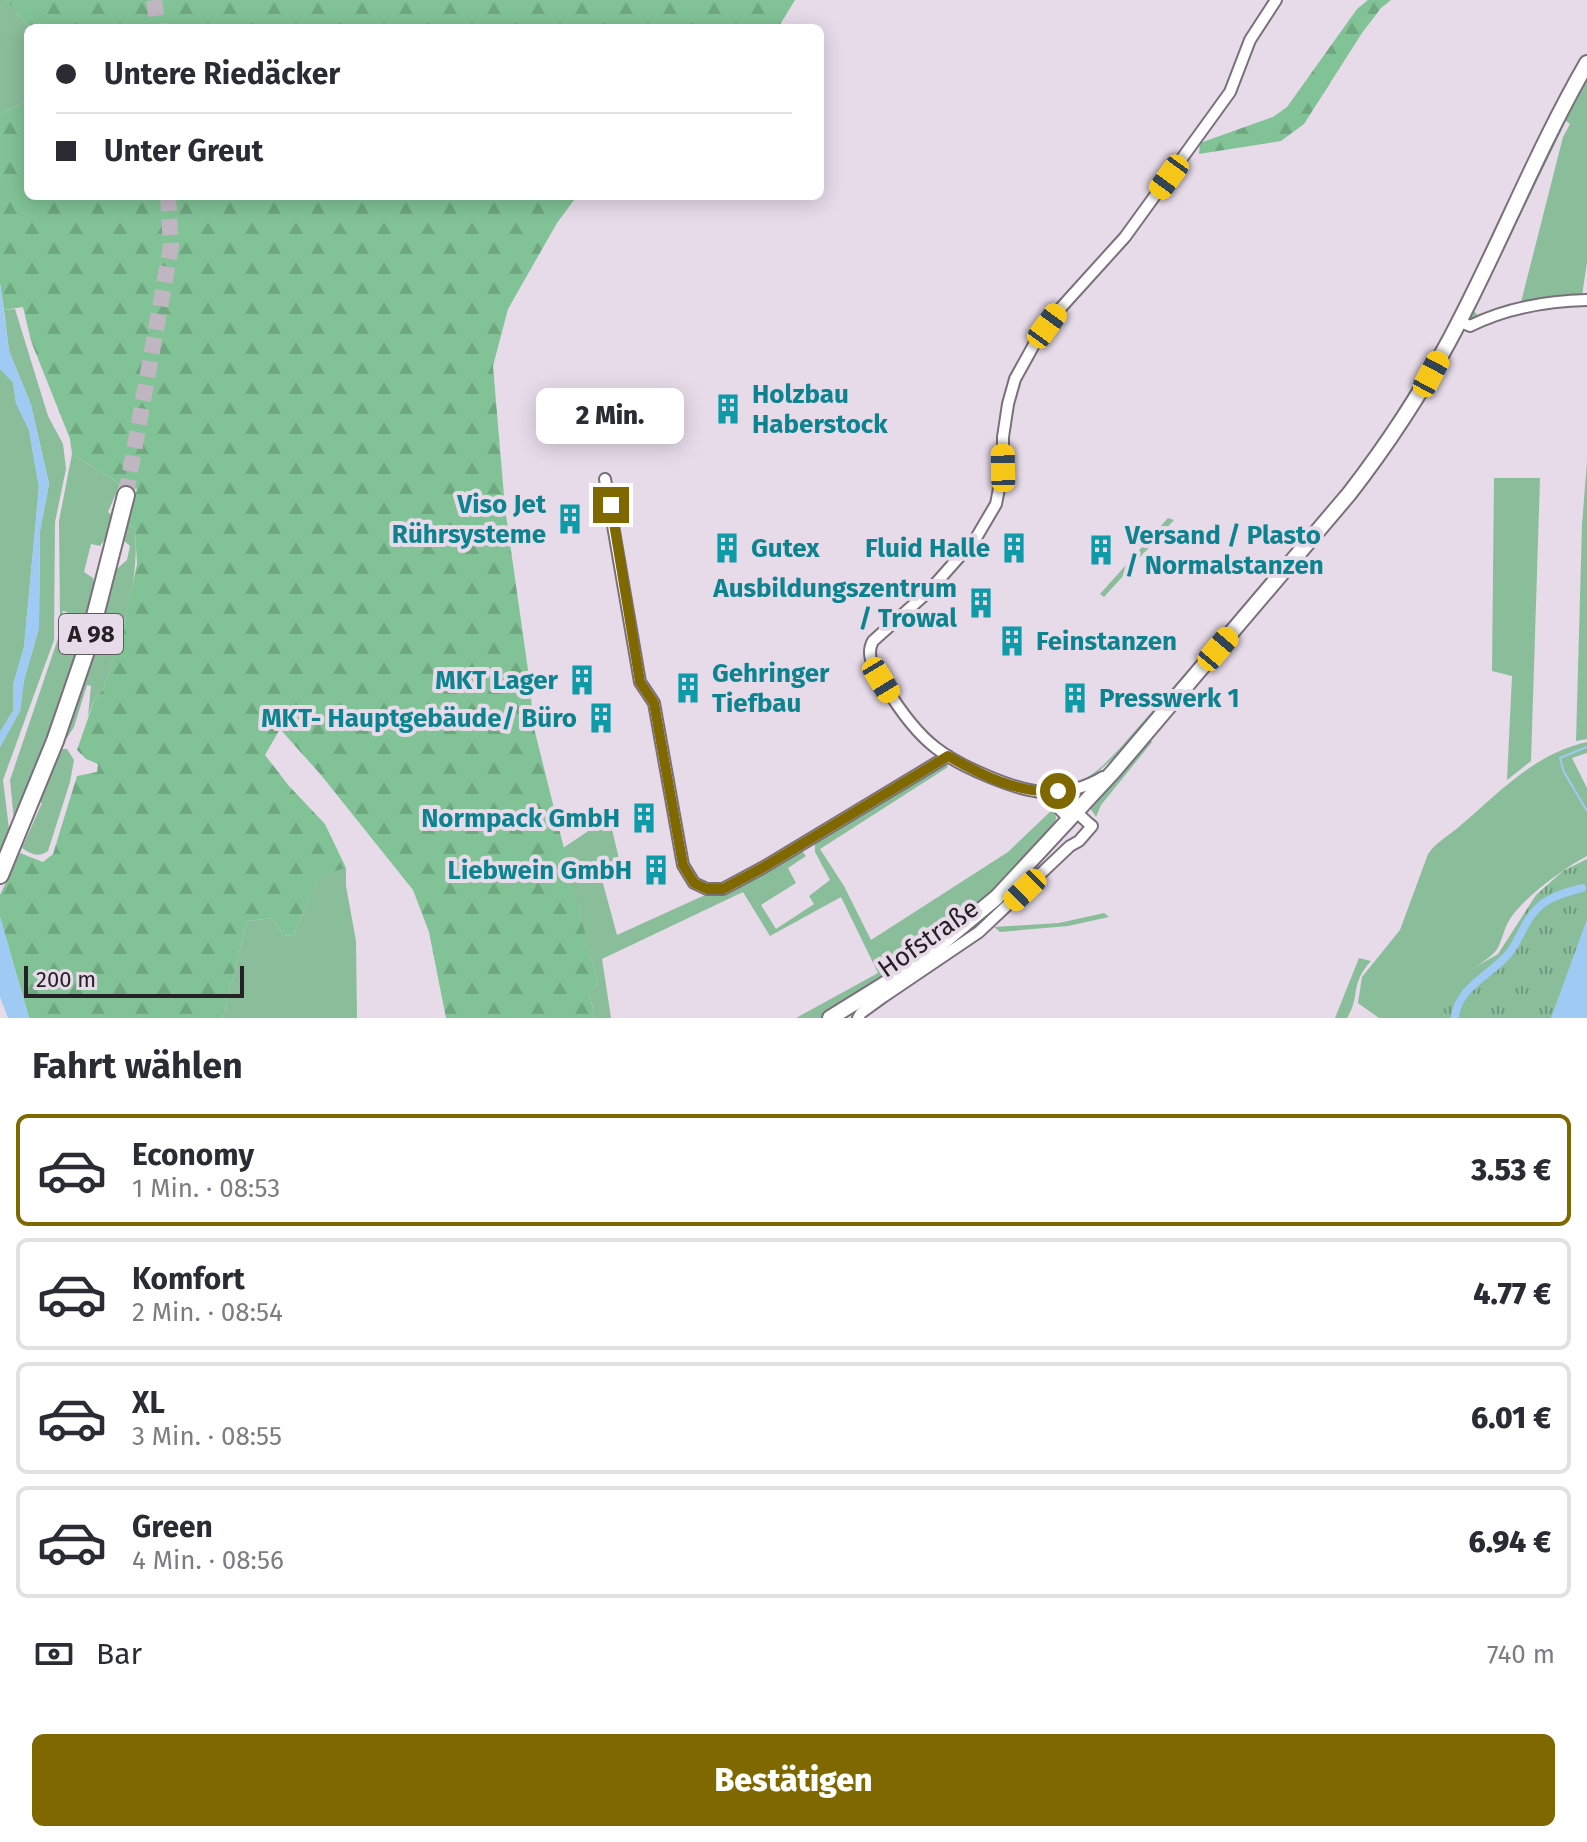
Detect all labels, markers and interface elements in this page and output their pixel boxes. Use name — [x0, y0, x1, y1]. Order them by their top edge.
text: Untere Riedäcker — [104, 56, 340, 92]
text: Unter Greut — [104, 133, 263, 169]
car — [1145, 151, 1193, 203]
car — [1023, 300, 1071, 352]
car — [1409, 347, 1453, 401]
place label: Holzbau Haberstock — [752, 379, 888, 440]
callout: 2 Min. — [537, 389, 685, 445]
building icon: Holzbau Haberstock — [711, 392, 745, 426]
text: 2 Min. — [576, 400, 644, 431]
car — [991, 444, 1015, 492]
route end — [593, 487, 629, 523]
place label: Viso Jet Rührsysteme — [392, 489, 547, 550]
building icon: Viso Jet Rührsysteme — [553, 502, 587, 536]
place label: Versand / Plasto / Normalstanzen — [1124, 520, 1324, 581]
building icon: Gutex — [710, 531, 744, 565]
building icon: Fluid Halle — [997, 531, 1031, 565]
place label: Gutex — [751, 533, 820, 564]
place label: Fluid Halle — [865, 533, 990, 564]
building icon: Versand / Plasto / Normalstanzen — [1084, 533, 1118, 567]
place label: Ausbildungszentrum / Trowal — [712, 573, 957, 634]
building icon: Ausbildungszentrum / Trowal — [964, 586, 998, 620]
road number: A 98 — [59, 614, 123, 654]
car — [1193, 623, 1243, 675]
building icon: Feinstanzen — [995, 624, 1029, 658]
place label: Feinstanzen — [1036, 626, 1177, 657]
car — [858, 653, 904, 707]
place label: Gehringer Tiefbau — [712, 658, 830, 719]
building icon: MKT Lager — [565, 663, 599, 697]
place label: MKT Lager — [435, 665, 559, 696]
building icon: Gehringer Tiefbau — [671, 671, 705, 705]
building icon: Presswerk 1 — [1058, 681, 1092, 715]
place label: Presswerk 1 — [1099, 683, 1240, 714]
building icon: MKT- Hauptgebäude/ Büro — [584, 701, 618, 735]
place label: MKT- Hauptgebäude/ Büro — [261, 703, 577, 734]
route start — [1040, 773, 1076, 809]
building icon: Normpack GmbH — [627, 801, 661, 835]
place label: Normpack GmbH — [421, 803, 620, 834]
building icon: Liebwein GmbH — [639, 853, 673, 887]
place label: Liebwein GmbH — [448, 855, 632, 886]
car — [999, 865, 1051, 915]
street label: Hofstraße — [872, 892, 985, 984]
scale bar — [24, 962, 244, 998]
text: 200 m — [36, 966, 96, 993]
text: Fahrt wählen — [32, 1044, 243, 1088]
icon: car — [36, 1134, 108, 1206]
text: Economy — [132, 1137, 254, 1173]
text: 3.53 € — [1471, 1152, 1551, 1188]
text: 1 Min. · 08:53 — [132, 1173, 280, 1204]
icon: car — [36, 1258, 108, 1330]
text: Komfort — [132, 1261, 245, 1297]
text: 4.77 € — [1473, 1276, 1551, 1312]
text: 2 Min. · 08:54 — [132, 1297, 283, 1328]
icon: car — [36, 1382, 108, 1454]
text: XL — [132, 1385, 165, 1421]
text: 6.01 € — [1471, 1400, 1551, 1436]
text: 3 Min. · 08:55 — [132, 1421, 282, 1452]
icon: car — [36, 1506, 108, 1578]
text: Green — [132, 1509, 213, 1545]
text: 6.94 € — [1468, 1524, 1551, 1560]
text: 4 Min. · 08:56 — [132, 1545, 284, 1576]
icon: cash — [32, 1632, 76, 1676]
text: Bar — [96, 1636, 142, 1672]
text: 740 m — [1487, 1639, 1555, 1670]
button: Bestätigen — [32, 1734, 1555, 1826]

